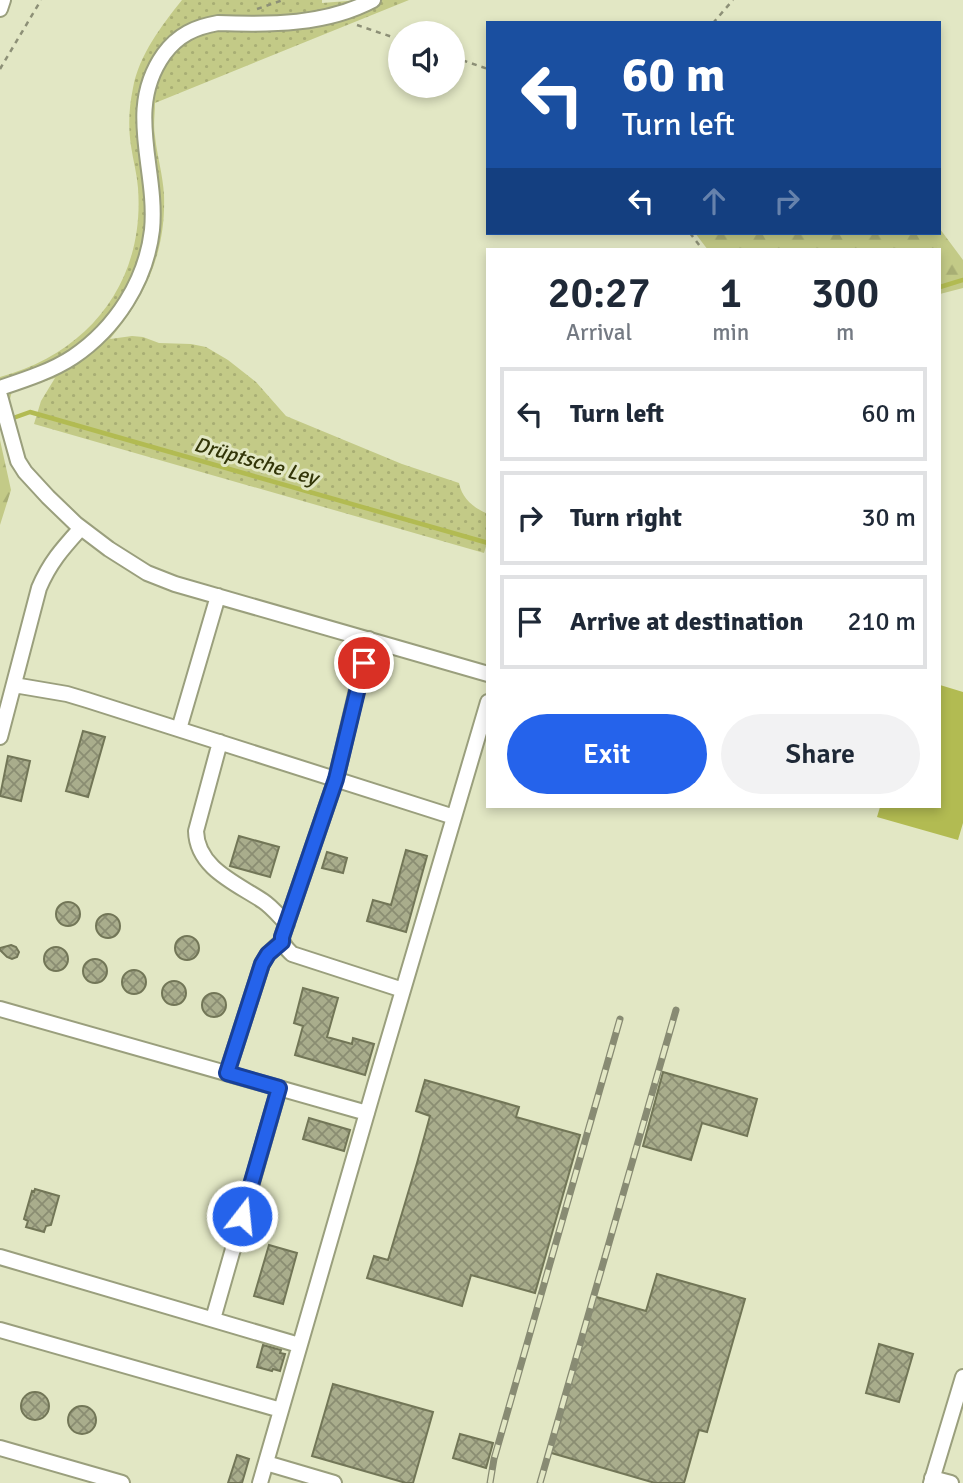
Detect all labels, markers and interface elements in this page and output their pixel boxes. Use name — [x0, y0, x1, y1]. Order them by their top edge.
map controls — [388, 21, 465, 98]
button: sound — [388, 21, 465, 98]
text: 60 m — [622, 45, 725, 105]
icon: left — [507, 49, 598, 140]
text: Turn left — [622, 105, 735, 144]
icon: left — [622, 182, 660, 220]
icon: ahead — [695, 182, 733, 220]
icon: right — [768, 182, 806, 220]
text: 20:27 — [548, 268, 650, 319]
text: 1 — [719, 268, 742, 319]
text: 300 — [811, 268, 879, 319]
text: Arrival — [566, 318, 632, 347]
text: min — [712, 318, 749, 347]
text: m — [836, 318, 854, 347]
icon: left — [511, 395, 549, 433]
text: Turn left — [570, 398, 664, 430]
text: 60 m — [861, 398, 916, 430]
water label: Drüptsche Ley — [191, 431, 324, 492]
icon: right — [511, 499, 549, 537]
text: Turn right — [570, 502, 682, 534]
text: 30 m — [861, 502, 916, 534]
icon: arrive — [511, 603, 549, 641]
text: Arrive at destination — [570, 606, 803, 638]
text: 210 m — [847, 606, 916, 638]
pin — [334, 633, 394, 693]
icon: arrive — [345, 644, 383, 682]
button: Exit — [507, 714, 707, 794]
button: Share — [721, 714, 920, 794]
position arrow — [205, 1179, 279, 1253]

